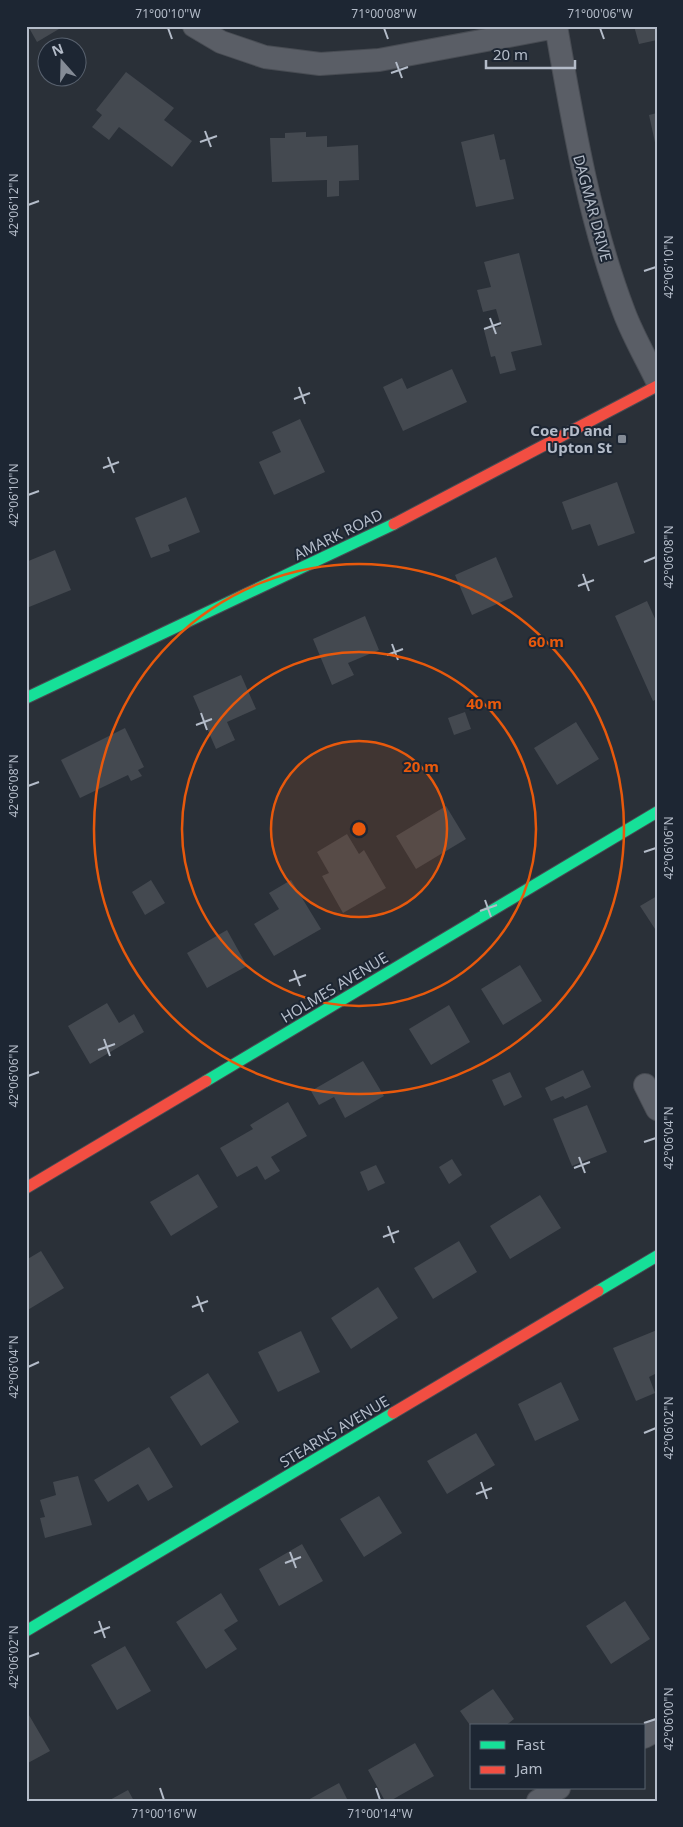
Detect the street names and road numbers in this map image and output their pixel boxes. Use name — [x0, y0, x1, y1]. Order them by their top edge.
street label: DAGMAR DRIVE — [569, 152, 617, 264]
street label: AMARK ROAD — [290, 504, 386, 564]
street label: HOLMES AVENUE — [277, 947, 391, 1027]
street label: STEARNS AVENUE — [276, 1390, 392, 1472]

